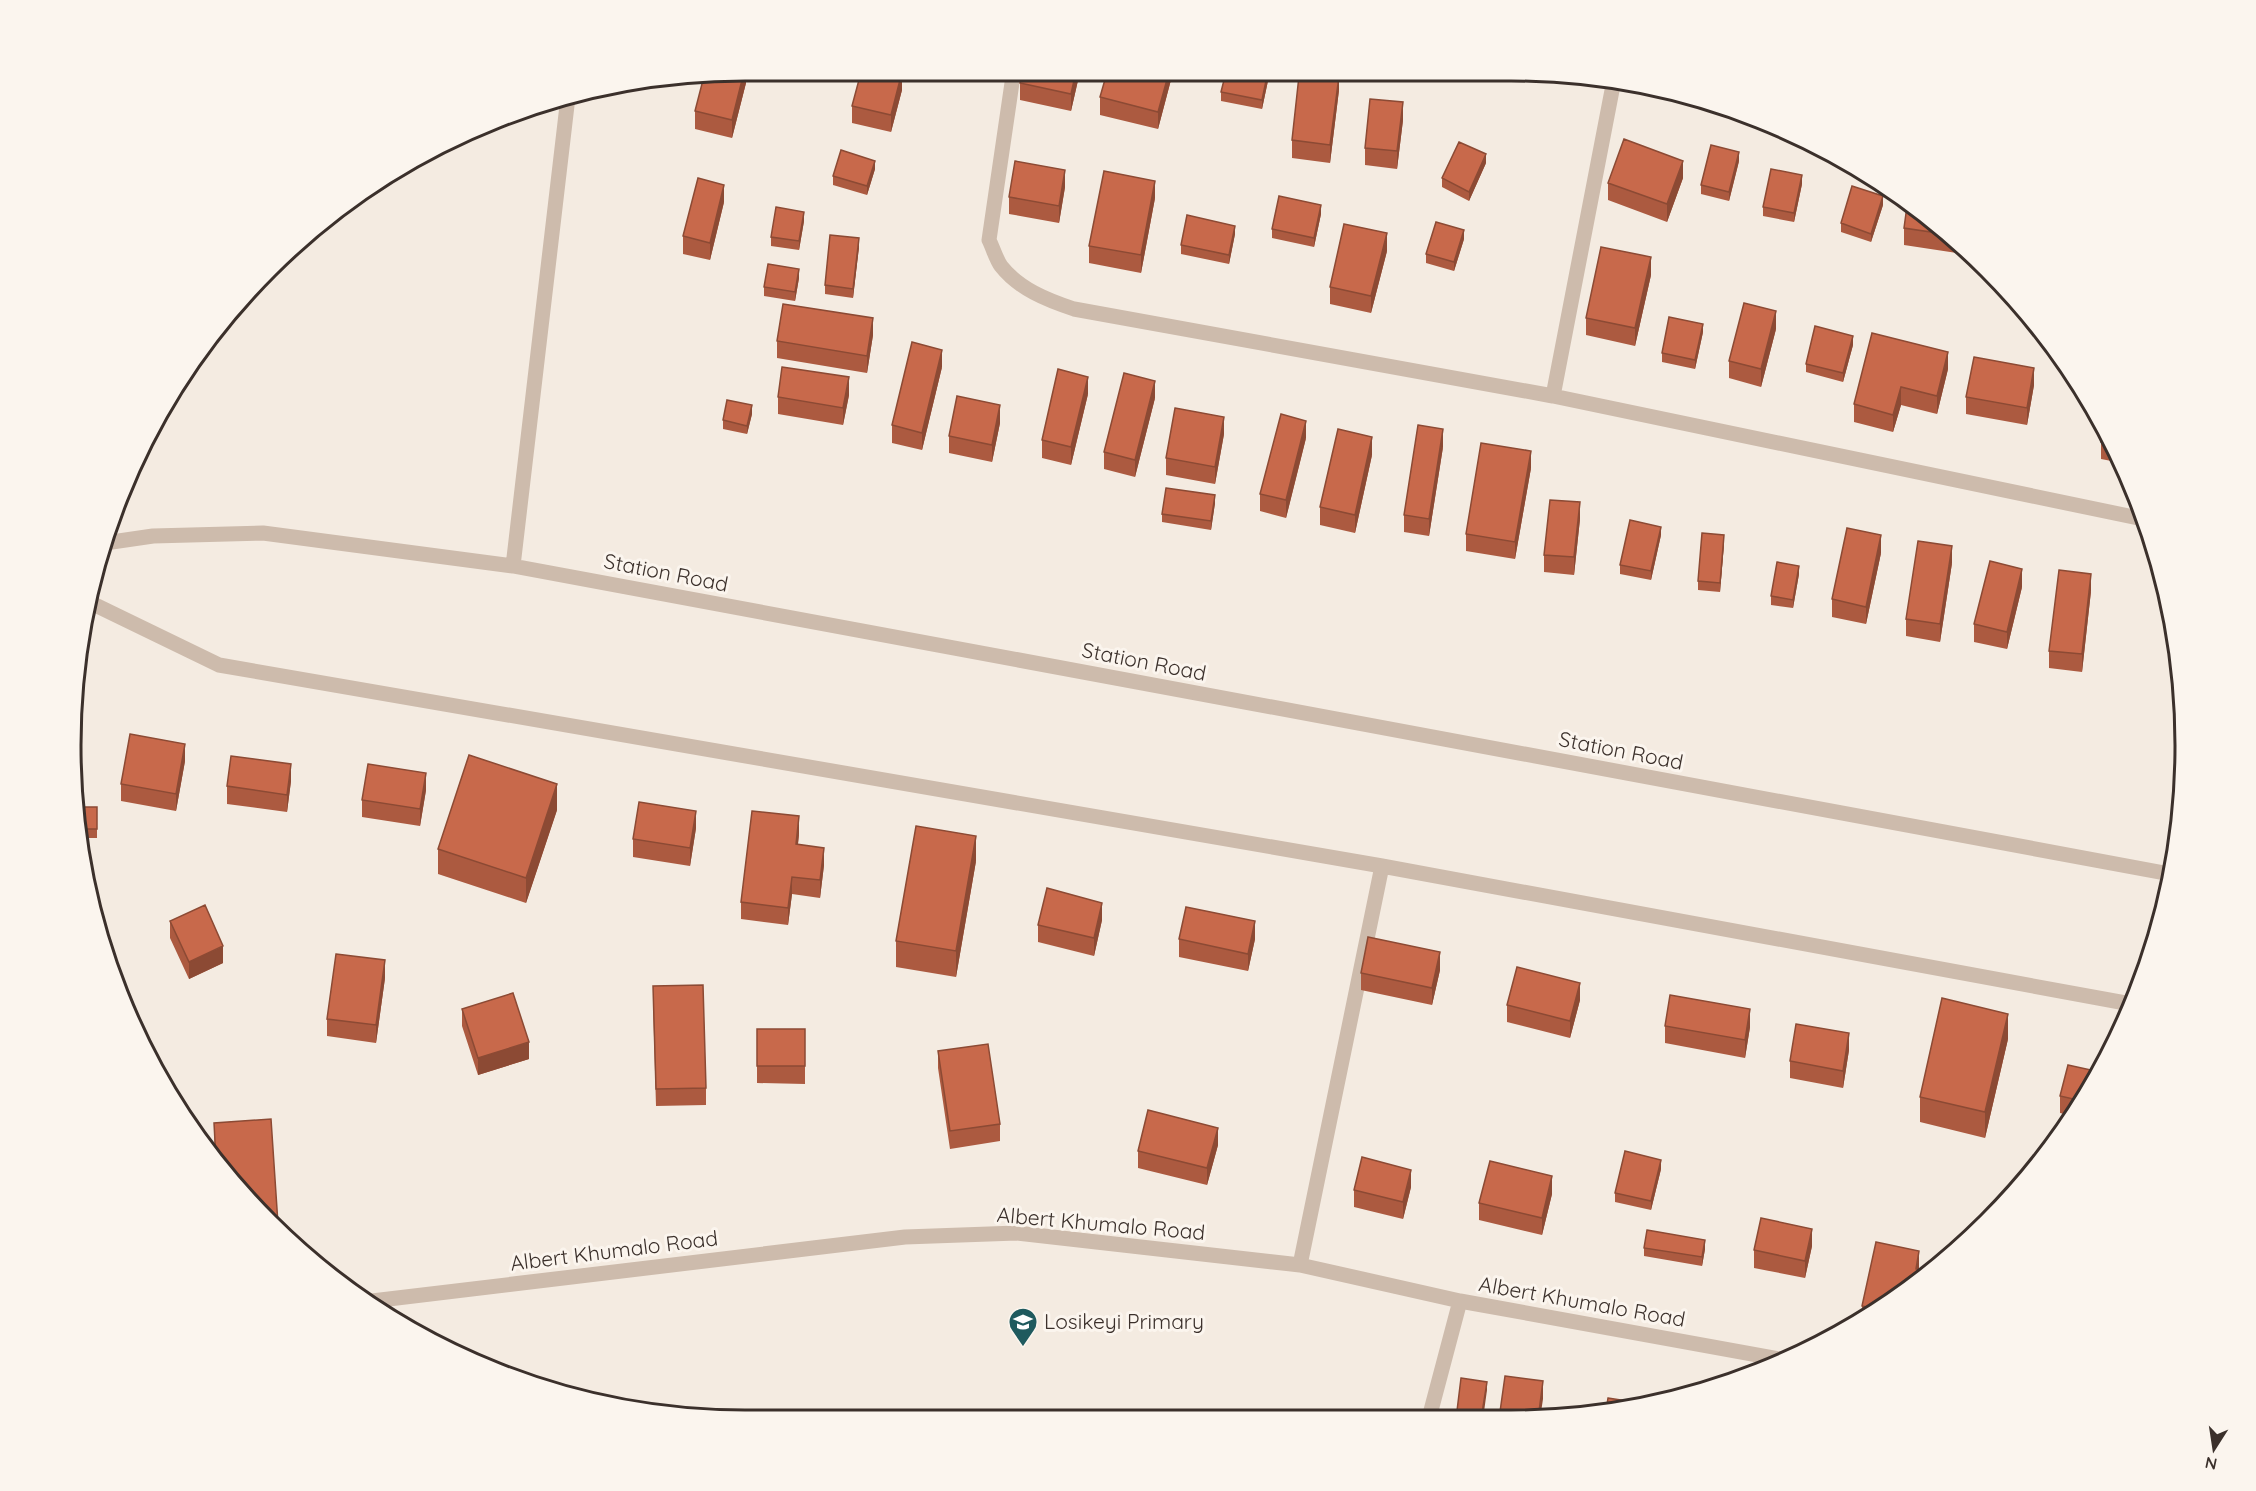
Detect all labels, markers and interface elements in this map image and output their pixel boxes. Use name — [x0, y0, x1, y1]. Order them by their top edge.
street label: Station Road — [602, 547, 730, 597]
street label: Station Road — [1080, 636, 1208, 686]
street label: Station Road — [1557, 725, 1685, 775]
street label: Albert Khumalo Road — [996, 1201, 1206, 1245]
street label: Albert Khumalo Road — [509, 1224, 719, 1276]
street label: Albert Khumalo Road — [1477, 1270, 1687, 1332]
school or university icon: Losikeyi Primary — [1007, 1306, 1039, 1348]
place label: Losikeyi Primary — [1044, 1308, 1204, 1334]
north arrow — [2184, 1419, 2244, 1479]
text: N — [2203, 1453, 2219, 1475]

